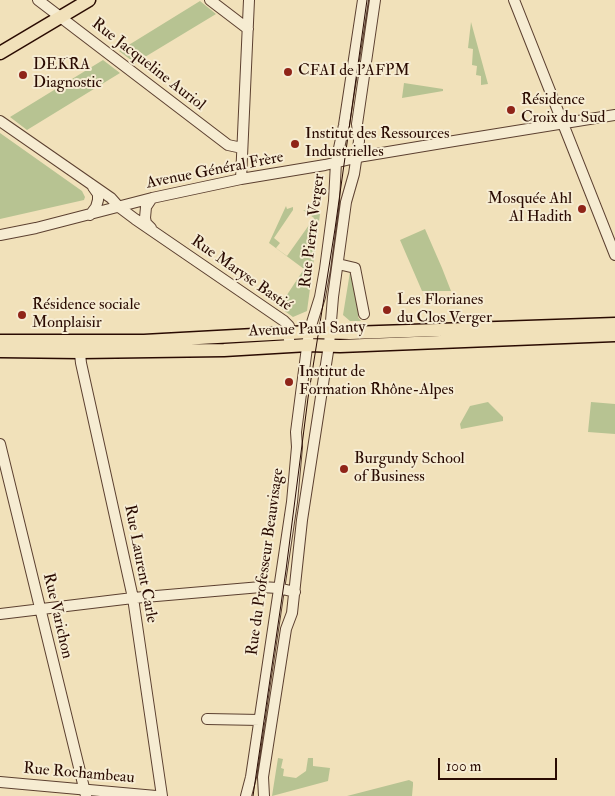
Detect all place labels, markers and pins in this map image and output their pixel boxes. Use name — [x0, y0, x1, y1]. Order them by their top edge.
place label: DEKRA Diagnostic — [33, 56, 102, 94]
place label: CFAI de l'AFPM — [298, 62, 410, 82]
marker: CFAI de l'AFPM — [282, 66, 294, 78]
marker: DEKRA Diagnostic — [17, 69, 29, 81]
place label: Résidence Croix du Sud — [521, 91, 605, 129]
marker: Résidence Croix du Sud — [505, 104, 517, 116]
place label: Institut des Ressources Industrielles — [305, 125, 449, 163]
marker: Institut des Ressources Industrielles — [289, 138, 301, 150]
place label: Mosquée Ahl Al Hadith — [488, 190, 572, 228]
marker: Mosquée Ahl Al Hadith — [576, 203, 588, 215]
place label: Les Florianes du Clos Verger — [397, 291, 492, 329]
place label: Résidence sociale Monplaisir — [32, 296, 140, 334]
marker: Les Florianes du Clos Verger — [381, 304, 393, 316]
marker: Résidence sociale Monplaisir — [16, 309, 28, 321]
place label: Institut de Formation Rhône-Alpes — [299, 363, 454, 401]
marker: Institut de Formation Rhône-Alpes — [283, 376, 295, 388]
place label: Burgundy School of Business — [354, 450, 465, 488]
marker: Burgundy School of Business — [338, 463, 350, 475]

